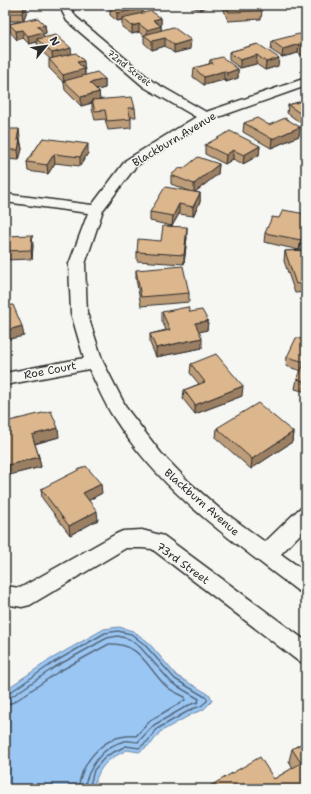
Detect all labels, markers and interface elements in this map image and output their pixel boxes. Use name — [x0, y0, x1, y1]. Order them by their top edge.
north arrow — [26, 26, 66, 66]
text: N — [46, 34, 63, 49]
street label: 72nd Street — [105, 47, 153, 89]
street label: Blackburn Avenue — [130, 108, 219, 170]
street label: Roe Court — [23, 358, 78, 383]
street label: Blackburn Avenue — [161, 465, 243, 539]
street label: 73rd Street — [153, 539, 212, 588]

